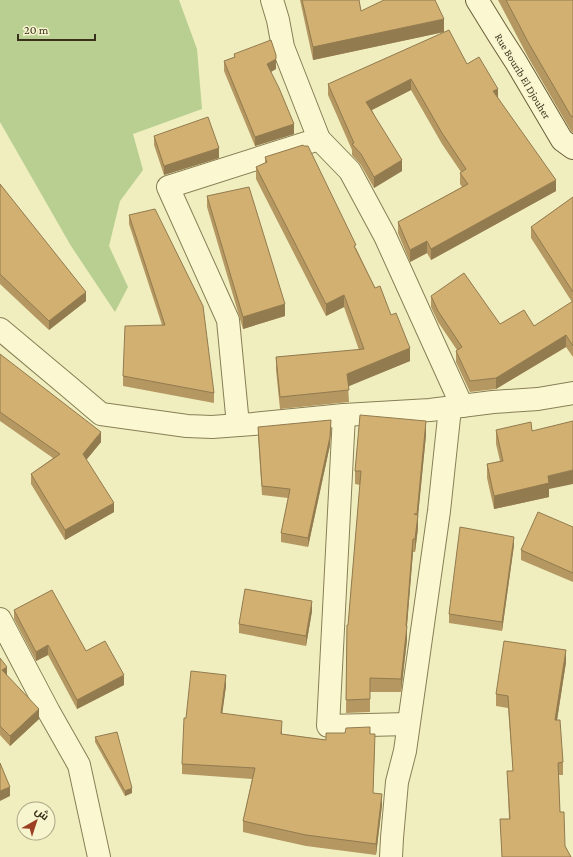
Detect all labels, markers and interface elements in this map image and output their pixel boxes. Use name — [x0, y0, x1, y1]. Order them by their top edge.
scale bar — [18, 16, 95, 42]
text: 20 m — [24, 23, 49, 37]
street label: Rue Bourib El Djouher — [492, 31, 553, 121]
north arrow — [16, 801, 56, 841]
text: ش — [32, 804, 52, 823]

